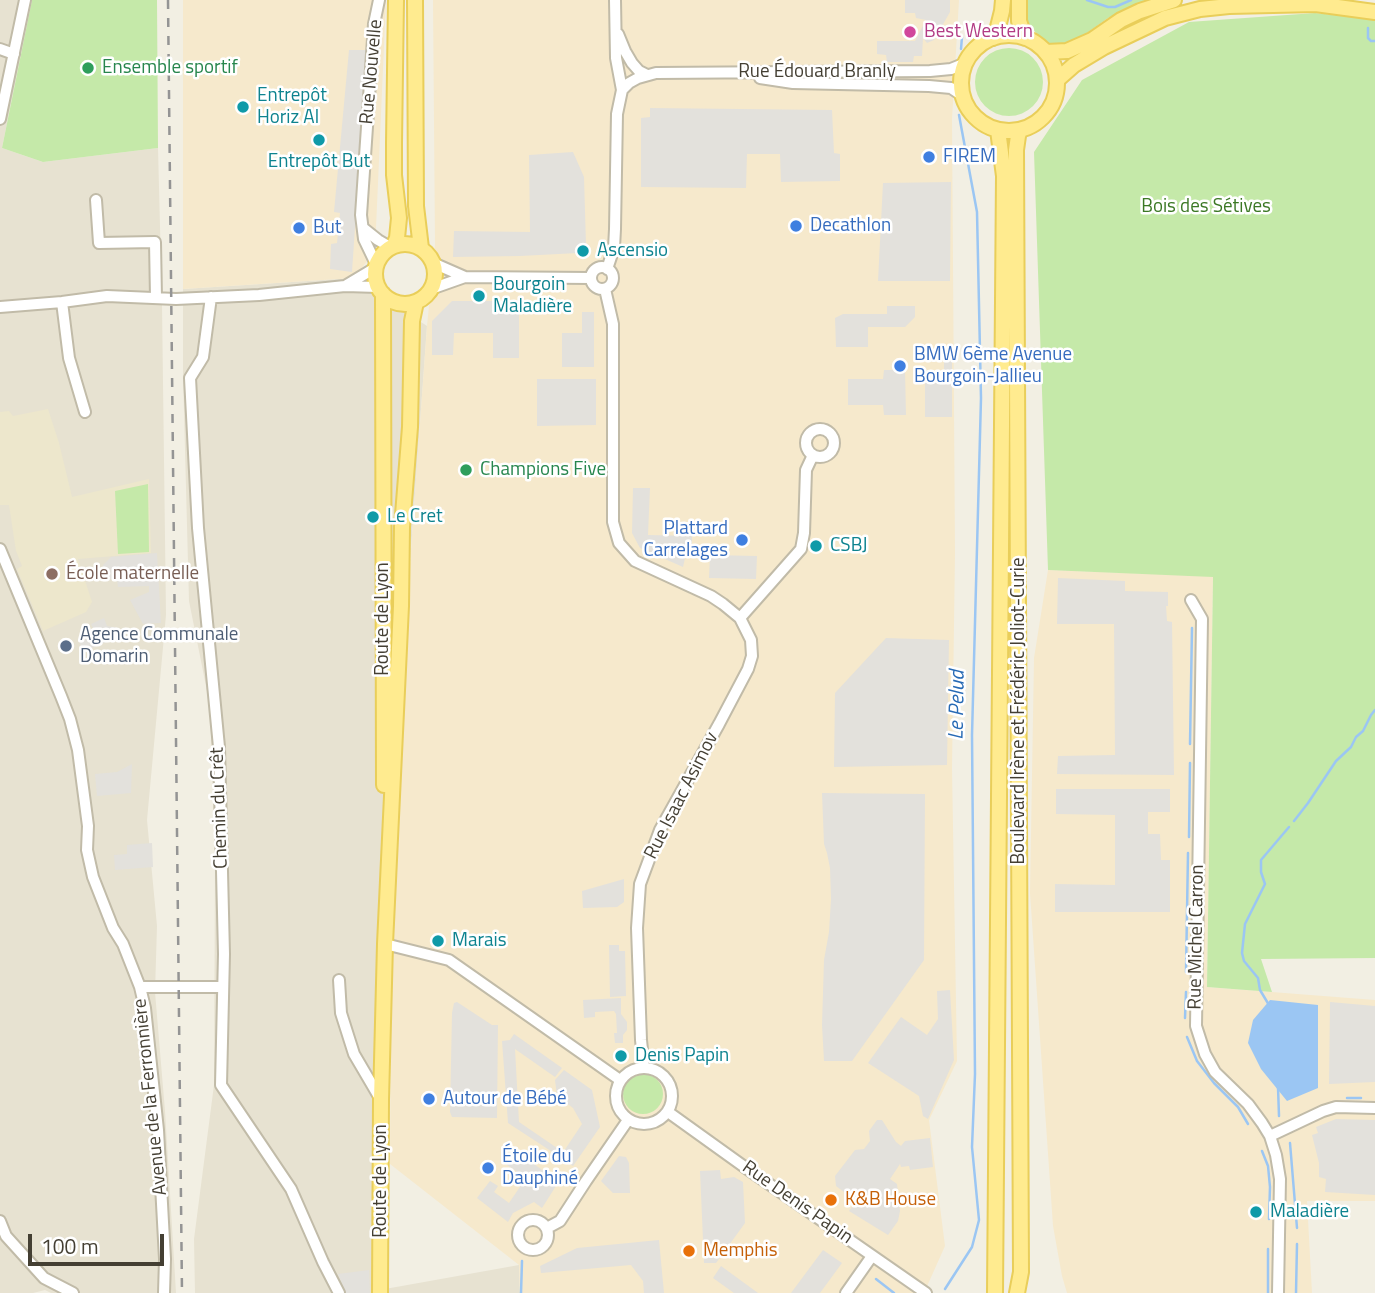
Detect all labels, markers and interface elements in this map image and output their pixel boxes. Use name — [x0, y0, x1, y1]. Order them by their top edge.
street label: Rue Nouvelle — [356, 19, 388, 125]
place label: Best Western — [924, 21, 1033, 43]
marker: Best Western — [902, 24, 918, 40]
place label: Ensemble sportif — [102, 57, 238, 79]
marker: Ensemble sportif — [80, 60, 96, 76]
street label: Rue Édouard Branly — [738, 61, 896, 83]
place label: Entrepôt Horiz Al — [257, 85, 327, 129]
marker: Entrepôt Horiz Al — [235, 99, 251, 115]
marker: Entrepôt But — [311, 132, 327, 148]
place label: FIREM — [943, 146, 996, 168]
marker: FIREM — [921, 149, 937, 165]
place label: Entrepôt But — [268, 151, 370, 173]
park label: Bois des Sétives — [1141, 196, 1271, 218]
place label: Decathlon — [810, 215, 891, 237]
place label: But — [313, 217, 341, 239]
marker: Decathlon — [788, 218, 804, 234]
marker: But — [291, 220, 307, 236]
place label: Ascensio — [597, 240, 668, 262]
marker: Ascensio — [575, 243, 591, 259]
place label: Bourgoin Maladière — [493, 274, 572, 318]
marker: Bourgoin Maladière — [471, 288, 487, 304]
place label: BMW 6ème Avenue Bourgoin-Jallieu — [914, 344, 1072, 388]
marker: BMW 6ème Avenue Bourgoin-Jallieu — [892, 358, 908, 374]
place label: Champions Five — [480, 459, 606, 481]
marker: Champions Five — [458, 462, 474, 478]
place label: Le Cret — [387, 506, 443, 528]
marker: Le Cret — [365, 509, 381, 525]
place label: Plattard Carrelages — [643, 518, 728, 562]
marker: Plattard Carrelages — [734, 532, 750, 548]
place label: CSBJ — [830, 535, 868, 557]
marker: CSBJ — [808, 538, 824, 554]
street label: Boulevard Irène et Frédéric Joliot-Curie — [1008, 557, 1030, 865]
street label: Route de Lyon — [372, 562, 394, 676]
place label: École maternelle — [66, 563, 199, 585]
marker: École maternelle — [44, 566, 60, 582]
place label: Agence Communale Domarin — [80, 624, 238, 668]
marker: Agence Communale Domarin — [58, 638, 74, 654]
water label: Le Pelud — [945, 670, 971, 740]
street label: Rue Isaac Asimov — [640, 729, 724, 863]
street label: Chemin du Crêt — [206, 747, 234, 869]
street label: Rue Michel Carron — [1184, 864, 1210, 1010]
place label: Marais — [452, 930, 507, 952]
marker: Marais — [430, 933, 446, 949]
street label: Avenue de la Ferronnière — [129, 997, 173, 1197]
place label: Denis Papin — [635, 1045, 729, 1067]
marker: Denis Papin — [613, 1048, 629, 1064]
place label: Autour de Bébé — [443, 1088, 567, 1110]
marker: Autour de Bébé — [421, 1091, 437, 1107]
street label: Route de Lyon — [370, 1124, 392, 1238]
place label: Étoile du Dauphiné — [502, 1146, 578, 1190]
street label: Rue Denis Papin — [737, 1156, 857, 1250]
marker: Étoile du Dauphiné — [480, 1160, 496, 1176]
place label: K&B House — [845, 1189, 936, 1211]
marker: K&B House — [823, 1192, 839, 1208]
place label: Maladière — [1270, 1201, 1349, 1223]
marker: Maladière — [1248, 1204, 1264, 1220]
scale bar — [32, 1220, 168, 1264]
text: 100 m — [41, 1230, 98, 1262]
place label: Memphis — [703, 1240, 778, 1262]
marker: Memphis — [681, 1243, 697, 1259]

